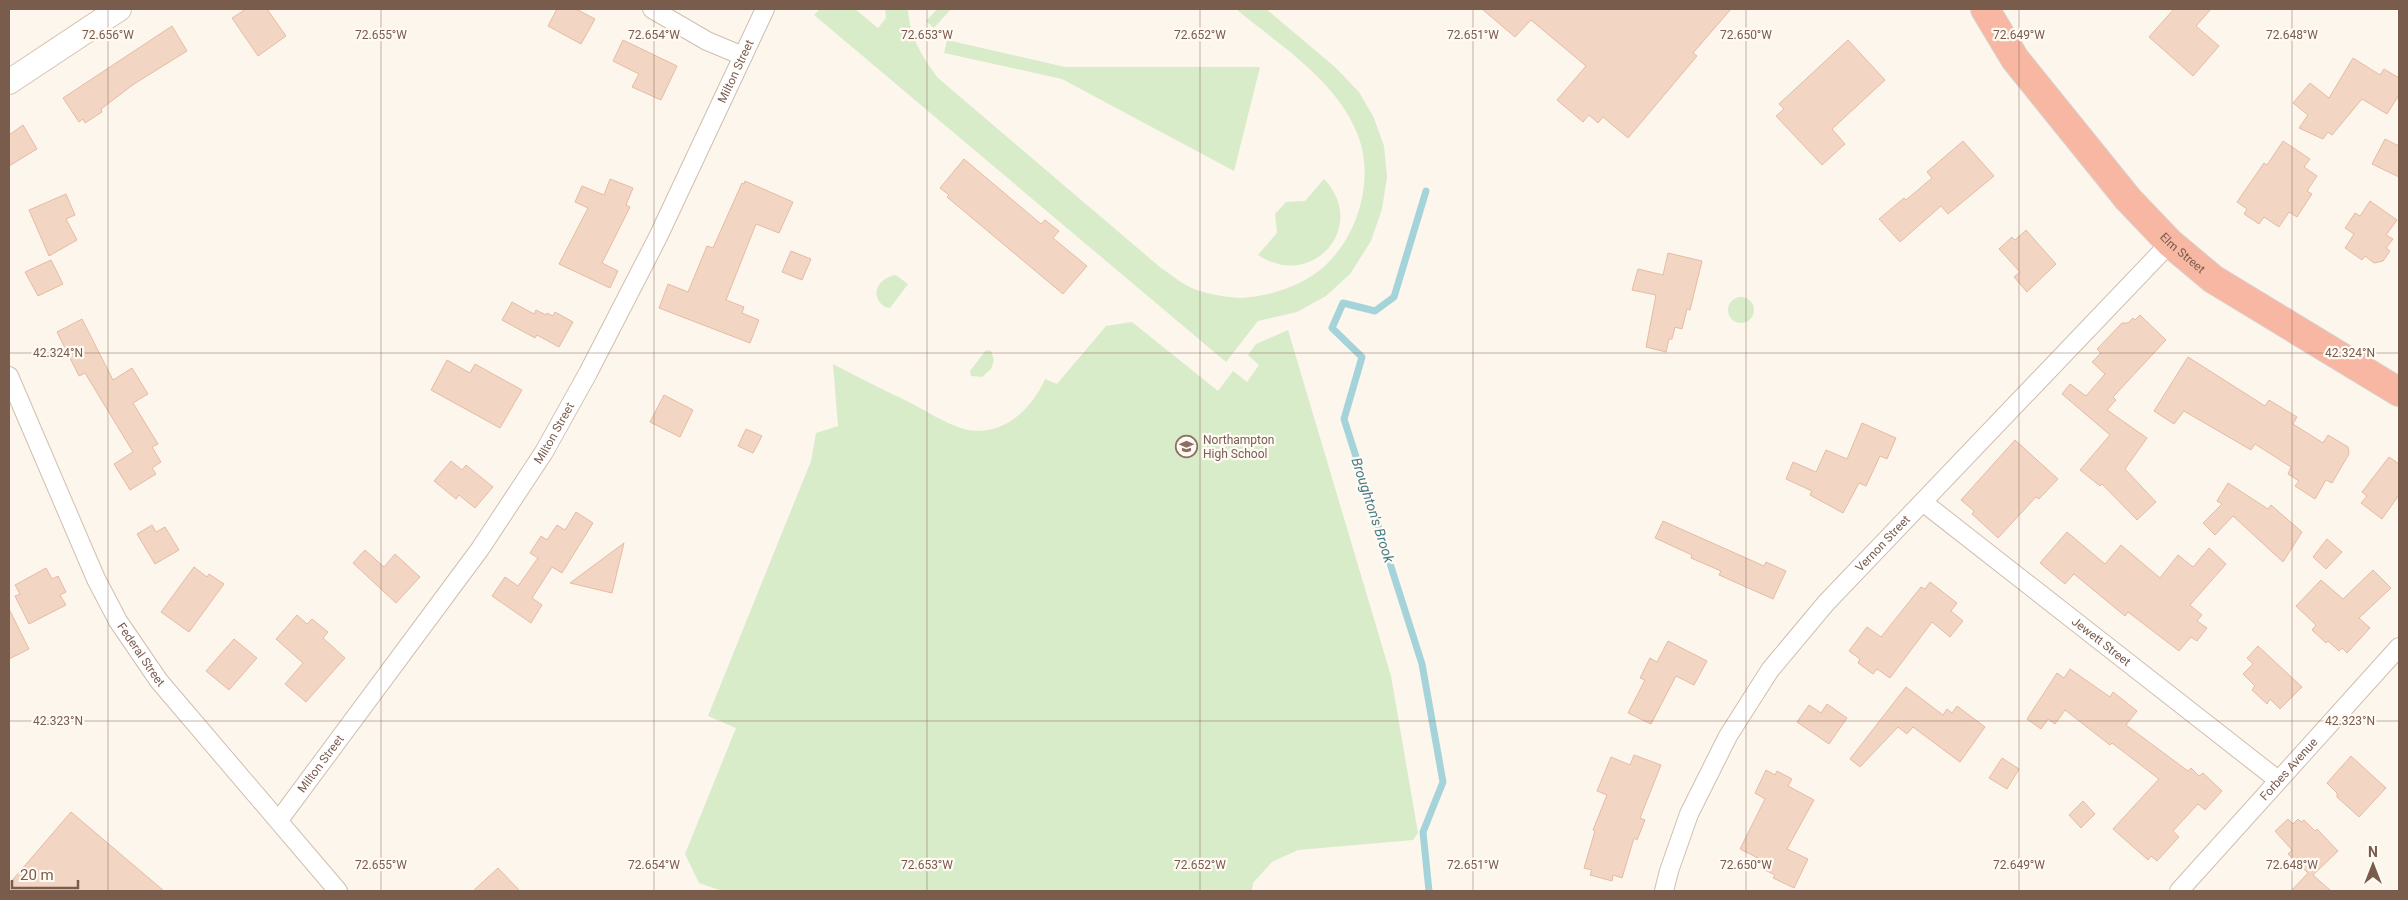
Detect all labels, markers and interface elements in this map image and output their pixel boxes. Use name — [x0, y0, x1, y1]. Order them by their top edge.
text: 72.656°W — [82, 28, 134, 42]
text: 72.655°W — [355, 28, 407, 42]
text: 72.654°W — [628, 28, 680, 42]
text: 72.653°W — [901, 28, 953, 42]
text: 72.652°W — [1174, 28, 1226, 42]
text: 72.651°W — [1447, 28, 1499, 42]
text: 72.650°W — [1720, 28, 1772, 42]
text: 72.649°W — [1993, 28, 2045, 42]
text: 72.648°W — [2266, 28, 2318, 42]
street label: Milton Street — [715, 37, 757, 105]
street label: Elm Street — [2157, 230, 2208, 276]
text: 42.324°N — [33, 346, 83, 360]
text: 42.324°N — [2325, 346, 2375, 360]
street label: Milton Street — [531, 400, 577, 467]
place label: Northampton High School — [1203, 433, 1274, 461]
school or university icon: Northampton High School — [1175, 435, 1199, 459]
water label: Broughton's Brook — [1348, 455, 1398, 566]
street label: Vernon Street — [1853, 512, 1913, 575]
street label: Jewett Street — [2069, 614, 2134, 669]
street label: Federal Street — [114, 620, 168, 689]
text: 42.323°N — [33, 714, 83, 728]
text: 42.323°N — [2325, 714, 2375, 728]
street label: Milton Street — [295, 732, 347, 795]
street label: Forbes Avenue — [2257, 735, 2320, 803]
north arrow — [2348, 840, 2398, 890]
text: N — [2368, 844, 2378, 860]
scale bar — [12, 858, 79, 890]
text: 72.655°W — [355, 858, 407, 872]
text: 72.654°W — [628, 858, 680, 872]
text: 72.653°W — [901, 858, 953, 872]
text: 72.652°W — [1174, 858, 1226, 872]
text: 72.651°W — [1447, 858, 1499, 872]
text: 72.650°W — [1720, 858, 1772, 872]
text: 72.649°W — [1993, 858, 2045, 872]
text: 72.648°W — [2266, 858, 2318, 872]
text: 20 m — [20, 866, 54, 884]

